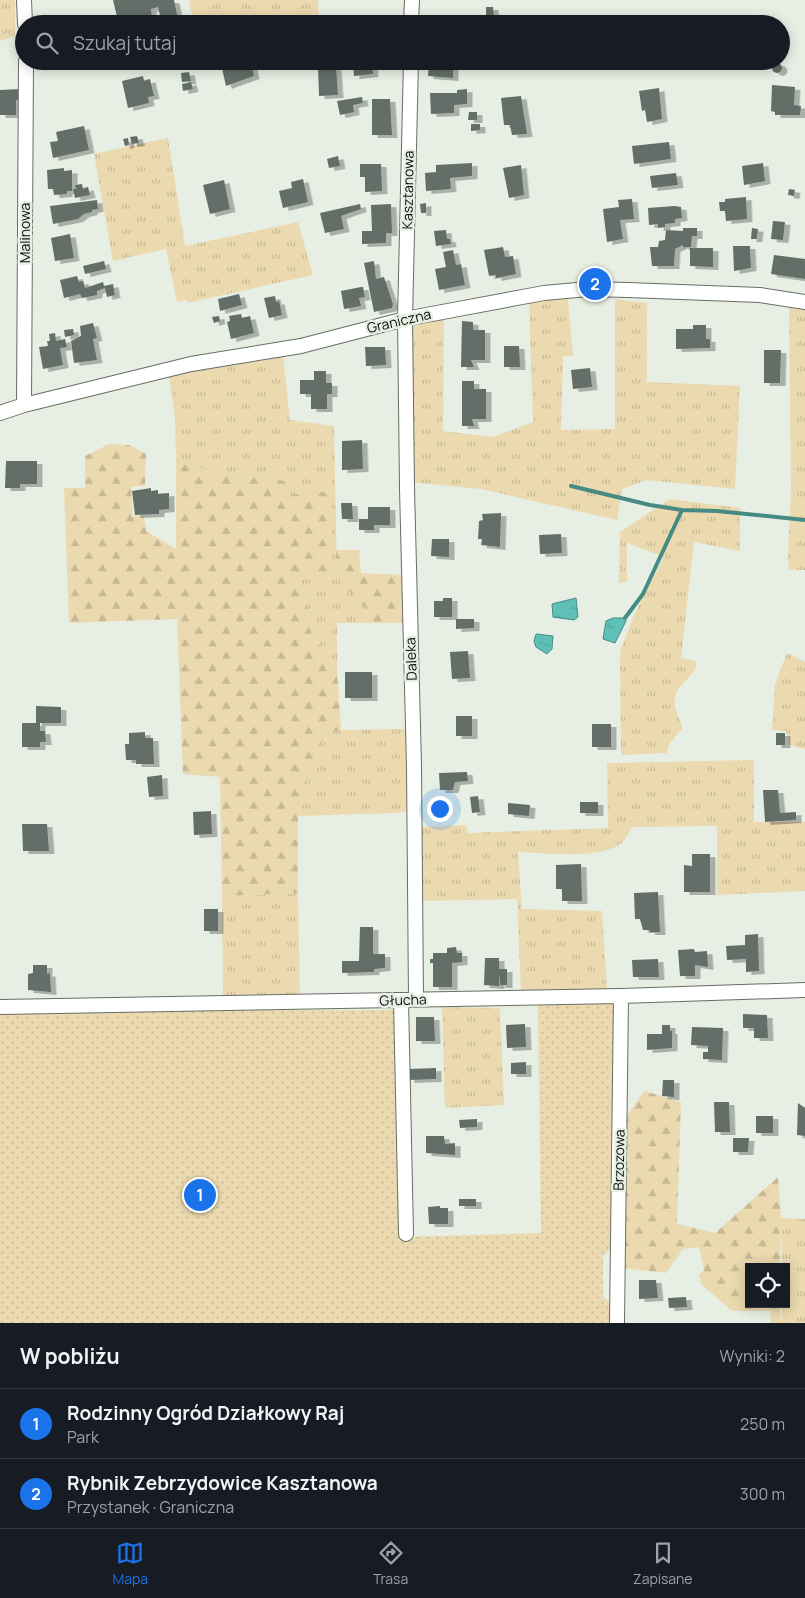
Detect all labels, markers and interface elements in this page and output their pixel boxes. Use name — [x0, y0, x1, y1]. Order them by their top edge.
search box — [15, 15, 790, 70]
icon: search — [33, 29, 61, 57]
text: Szukaj tutaj — [73, 30, 176, 56]
street label: Kasztanowa — [397, 151, 418, 229]
street label: Malinowa — [15, 203, 34, 263]
pin: 2 — [579, 265, 611, 303]
street label: Graniczna — [365, 304, 433, 337]
street label: Daleka — [400, 637, 421, 681]
your location — [427, 796, 453, 822]
street label: Głucha — [379, 989, 427, 1010]
street label: Brzozowa — [608, 1129, 629, 1191]
pin: 1 — [184, 1176, 216, 1214]
map controls — [745, 1263, 790, 1308]
button: locate — [745, 1263, 790, 1308]
text: W pobliżu — [20, 1342, 120, 1370]
text: Wyniki: 2 — [720, 1345, 785, 1367]
text: Rodzinny Ogród Działkowy Raj — [67, 1400, 344, 1426]
text: 1 — [32, 1413, 40, 1435]
text: 250 m — [740, 1413, 785, 1435]
text: Park — [67, 1426, 99, 1448]
text: Rybnik Zebrzydowice Kasztanowa — [67, 1470, 378, 1496]
text: 2 — [31, 1483, 41, 1505]
text: 300 m — [740, 1483, 785, 1505]
text: Przystanek · Graniczna — [67, 1496, 234, 1518]
tab: Mapa — [112, 1539, 148, 1588]
tab: Trasa — [373, 1539, 408, 1588]
tab: Zapisane — [633, 1539, 693, 1588]

